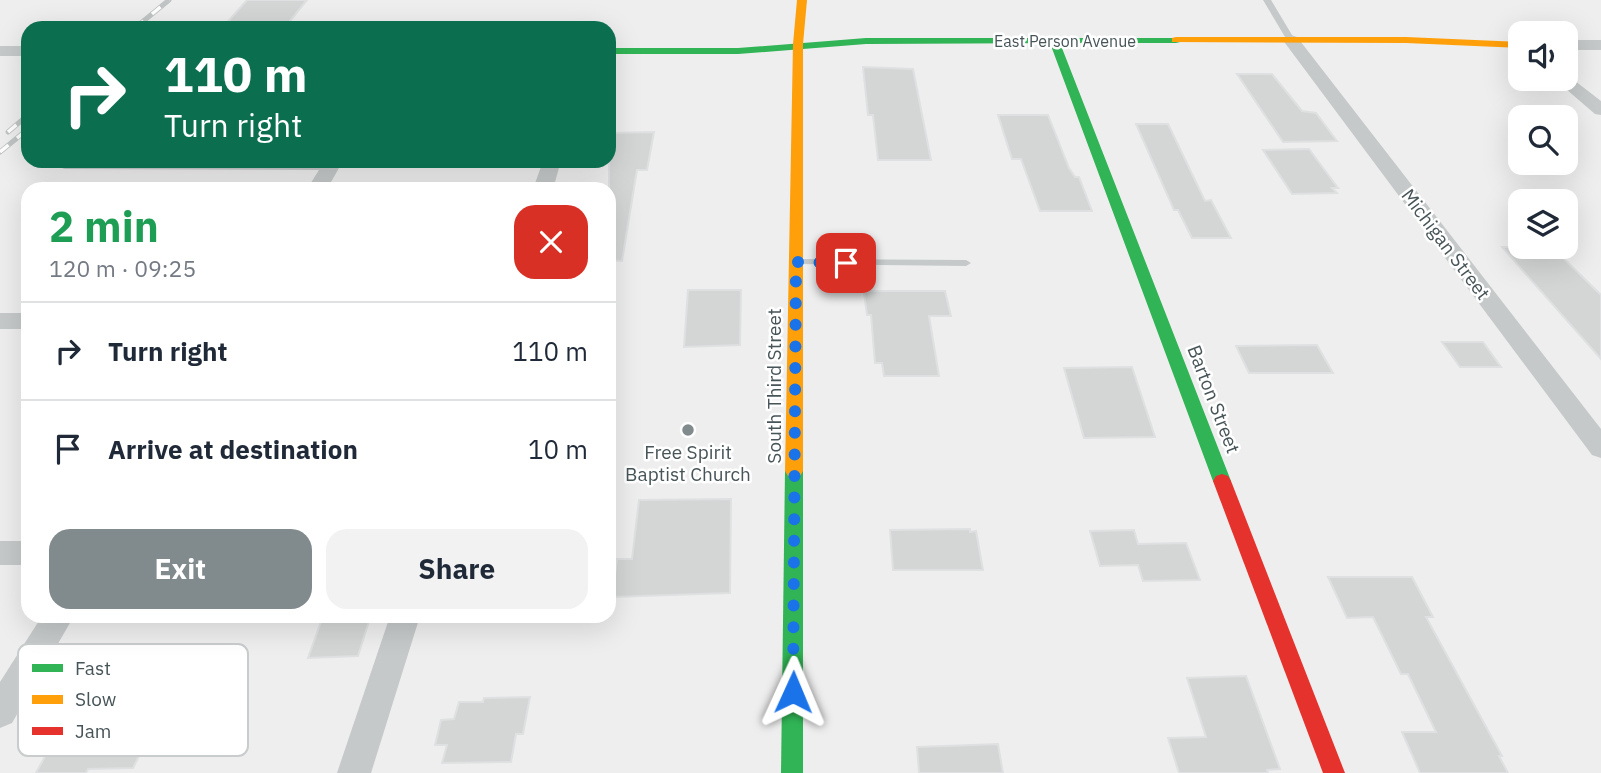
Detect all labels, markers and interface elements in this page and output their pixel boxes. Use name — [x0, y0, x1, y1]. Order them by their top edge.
map controls — [1508, 21, 1578, 259]
button: sound — [1508, 21, 1578, 91]
street label: East Person Avenue — [994, 31, 1136, 51]
text: 110 m — [164, 42, 308, 105]
icon: right — [49, 49, 140, 140]
text: Turn right — [164, 104, 302, 146]
button: search — [1508, 105, 1578, 175]
street label: Michigan Street — [1396, 184, 1496, 304]
button: layers — [1508, 189, 1578, 259]
text: 2 min — [49, 199, 159, 254]
button: close — [514, 205, 588, 279]
pin — [816, 233, 876, 293]
icon: arrive — [827, 244, 865, 282]
text: 120 m · 09:25 — [49, 253, 196, 283]
street label: South Third Street — [762, 308, 786, 464]
icon: right — [49, 332, 87, 370]
text: Turn right — [108, 334, 227, 368]
text: 110 m — [512, 334, 588, 368]
street label: Barton Street — [1182, 341, 1246, 457]
marker: Free Spirit Baptist Church — [680, 422, 696, 438]
icon: arrive — [49, 430, 87, 468]
text: Arrive at destination — [108, 432, 358, 466]
text: 10 m — [528, 432, 588, 466]
place label: Free Spirit Baptist Church — [625, 440, 751, 486]
button: Exit — [49, 529, 312, 609]
button: Share — [326, 529, 588, 609]
legend — [18, 644, 248, 756]
position arrow — [756, 655, 830, 729]
text: Fast — [75, 656, 111, 680]
text: Slow — [75, 687, 116, 711]
text: Jam — [75, 719, 111, 743]

